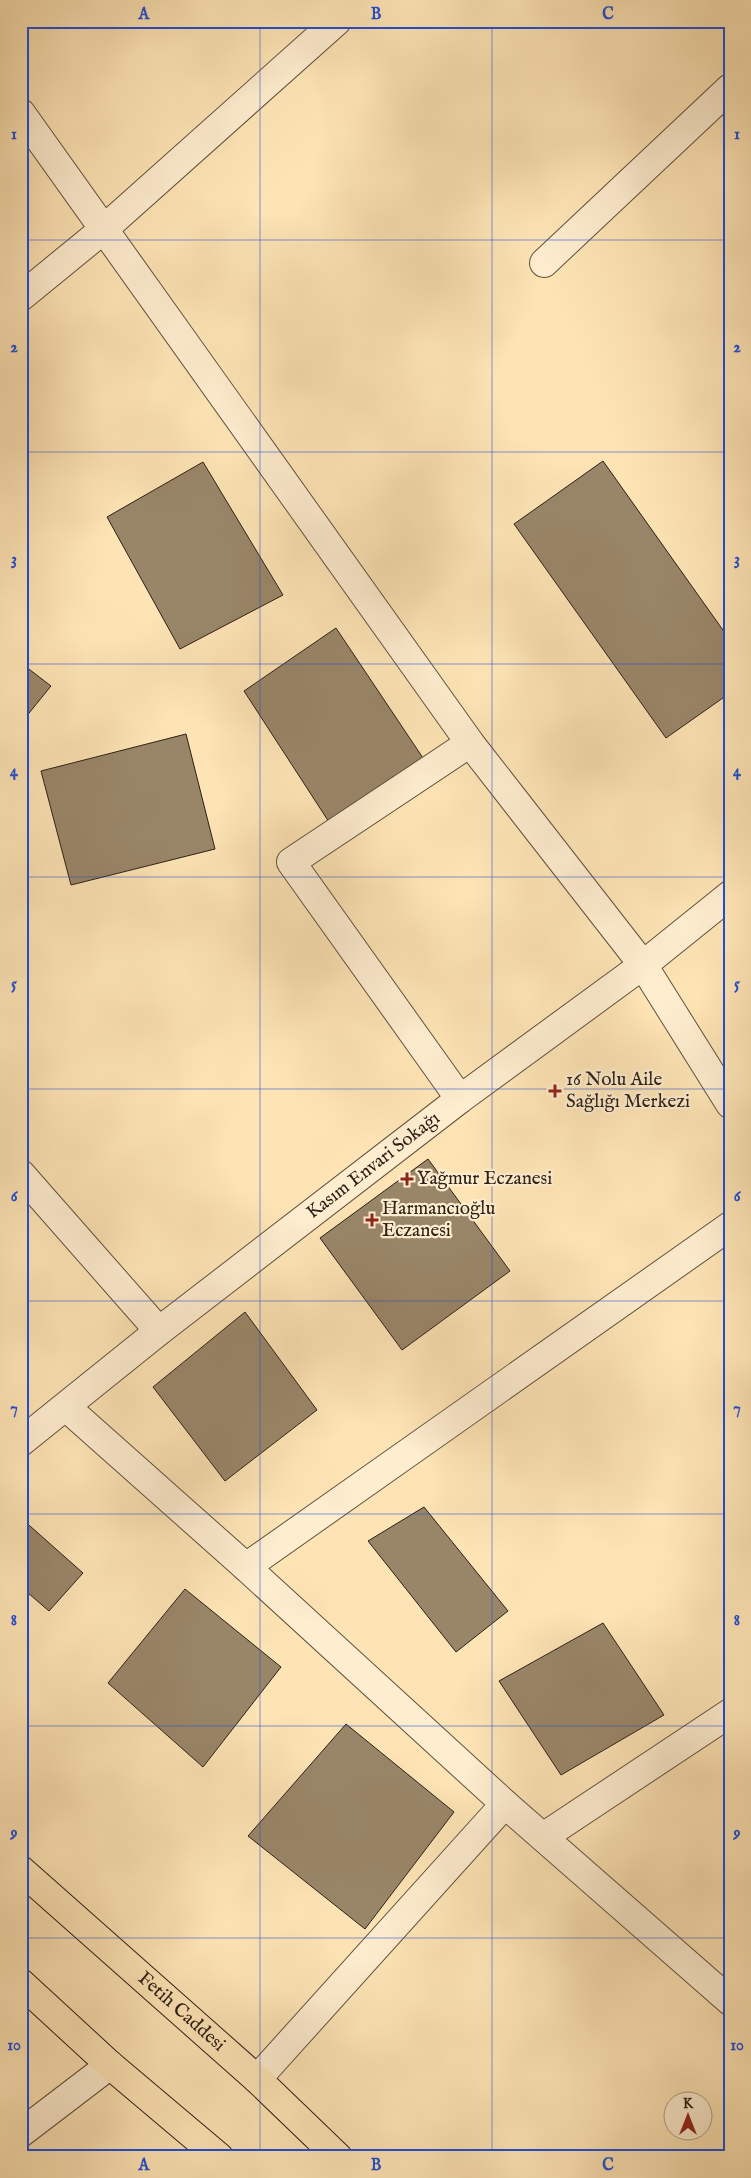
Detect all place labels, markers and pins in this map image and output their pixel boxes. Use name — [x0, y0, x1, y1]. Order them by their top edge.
place label: 16 Nolu Aile Sağlığı Merkezi — [566, 1068, 690, 1114]
marker: 16 Nolu Aile Sağlığı Merkezi — [548, 1084, 562, 1098]
place label: Yağmur Eczanesi — [417, 1167, 552, 1191]
marker: Yağmur Eczanesi — [401, 1173, 413, 1185]
place label: Harmancıoğlu Eczanesi — [382, 1197, 495, 1243]
marker: Harmancıoğlu Eczanesi — [366, 1214, 378, 1226]

